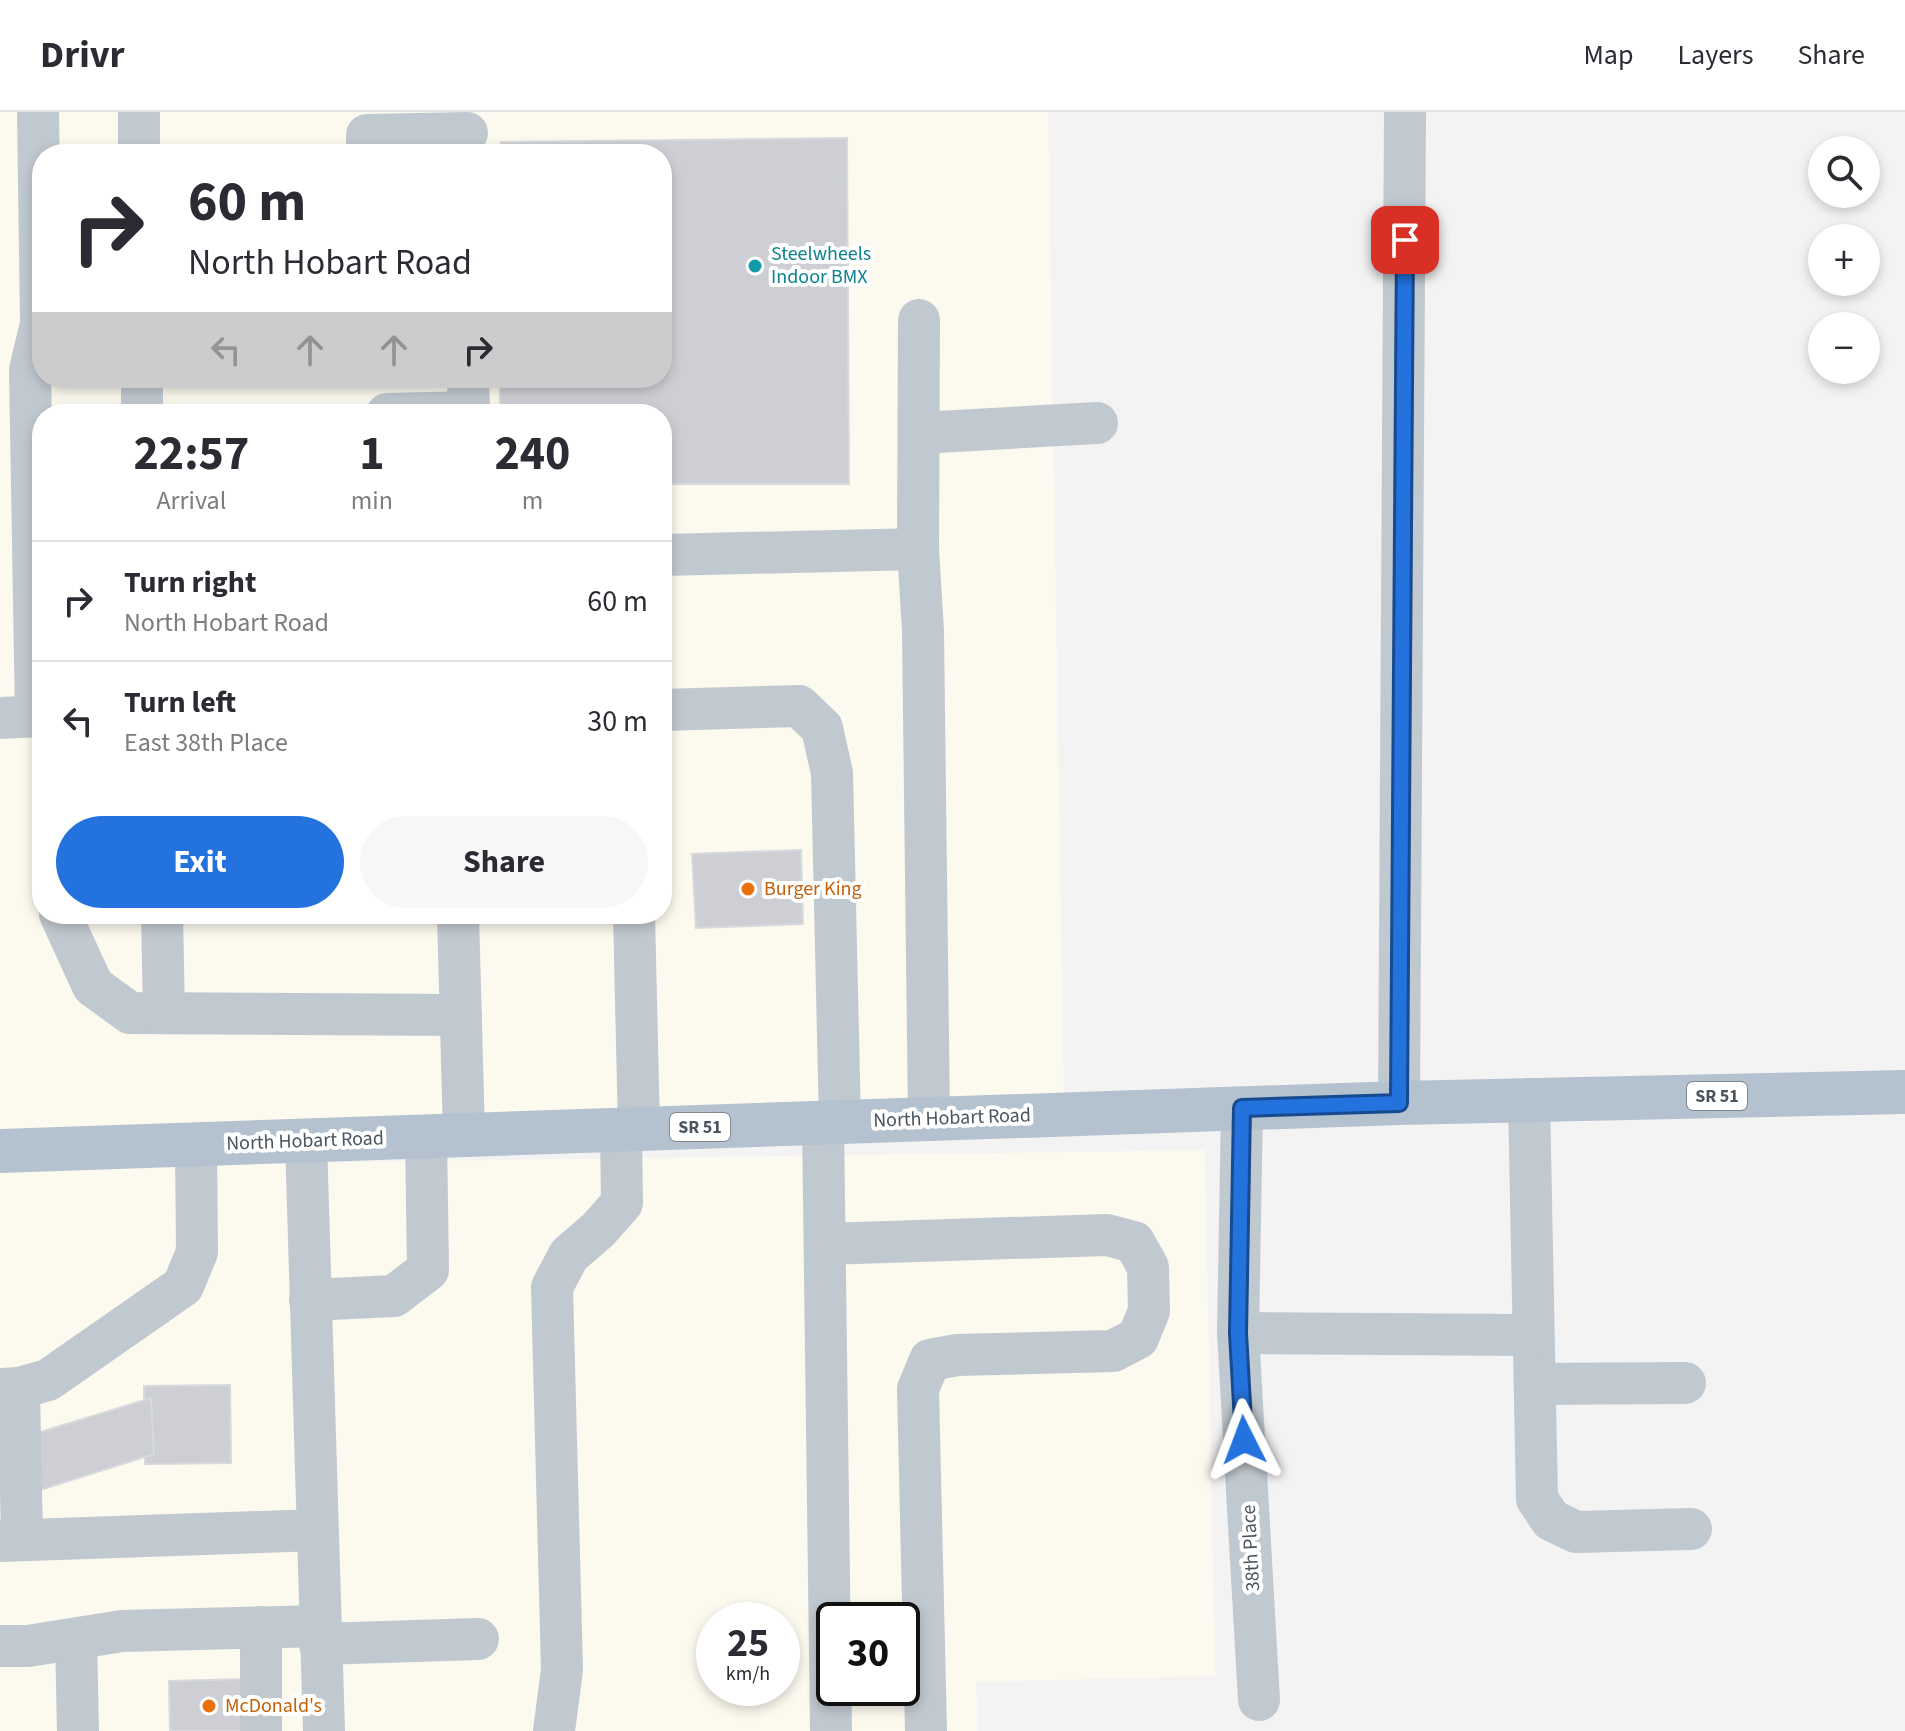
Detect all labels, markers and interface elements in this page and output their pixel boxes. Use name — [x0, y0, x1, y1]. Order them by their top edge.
text: Drivr — [40, 28, 125, 82]
text: Map — [1583, 35, 1633, 75]
text: Layers — [1677, 35, 1753, 75]
text: Share — [1797, 35, 1865, 75]
map controls — [1808, 136, 1880, 384]
button: search — [1808, 136, 1880, 208]
text: 60 m — [188, 163, 306, 242]
icon: right — [56, 176, 160, 280]
pin — [1371, 206, 1439, 274]
icon: arrive — [1383, 218, 1427, 262]
button: + — [1808, 224, 1880, 296]
text: North Hobart Road — [188, 237, 472, 288]
place label: Steelwheels Indoor BMX — [771, 240, 871, 291]
marker: Steelwheels Indoor BMX — [746, 257, 764, 275]
button: − — [1808, 312, 1880, 384]
icon: left — [204, 328, 248, 372]
icon: ahead — [288, 328, 332, 372]
icon: ahead — [372, 328, 416, 372]
icon: right — [456, 328, 500, 372]
text: 22:57 — [133, 420, 249, 488]
text: 1 — [359, 420, 385, 488]
text: 240 — [494, 420, 570, 488]
text: Arrival — [156, 482, 226, 519]
text: min — [351, 482, 393, 519]
text: m — [522, 482, 543, 519]
text: Turn right — [124, 561, 256, 604]
icon: right — [56, 579, 100, 623]
text: 60 m — [587, 580, 648, 623]
text: North Hobart Road — [124, 604, 329, 641]
text: Turn left — [124, 681, 236, 724]
icon: left — [56, 699, 100, 743]
text: 30 m — [587, 700, 648, 743]
text: East 38th Place — [124, 724, 288, 761]
button: Exit — [56, 816, 344, 908]
button: Share — [360, 816, 648, 908]
place label: Burger King — [764, 875, 862, 903]
marker: Burger King — [739, 880, 757, 898]
road number: SR 51 — [1687, 1082, 1747, 1110]
street label: North Hobart Road — [873, 1101, 1031, 1135]
road number: SR 51 — [670, 1113, 730, 1141]
street label: North Hobart Road — [226, 1124, 384, 1158]
position arrow — [1202, 1398, 1286, 1482]
street label: 38th Place — [1235, 1504, 1267, 1592]
speed limit sign: 30 — [816, 1602, 920, 1706]
text: 25 — [727, 1615, 769, 1672]
text: km/h — [726, 1660, 770, 1688]
place label: McDonald's — [225, 1692, 322, 1720]
marker: McDonald's — [200, 1697, 218, 1715]

